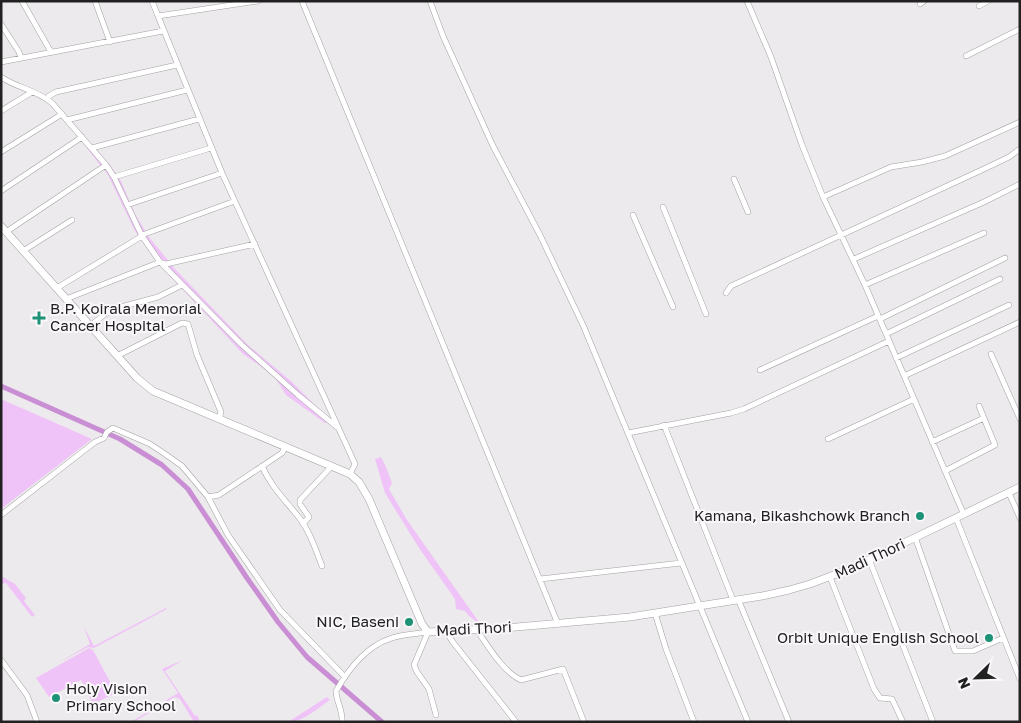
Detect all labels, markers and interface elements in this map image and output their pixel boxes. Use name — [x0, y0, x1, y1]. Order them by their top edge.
place label: B.P. Koirala Memorial Cancer Hospital — [50, 299, 202, 334]
marker: B.P. Koirala Memorial Cancer Hospital — [32, 311, 46, 325]
place label: Kamana, Bikashchowk Branch — [694, 506, 910, 524]
marker: Kamana, Bikashchowk Branch — [914, 510, 926, 522]
street label: Madi Thori — [831, 534, 908, 582]
place label: NIC, Baseni — [316, 612, 399, 630]
marker: NIC, Baseni — [403, 616, 415, 628]
street label: Madi Thori — [436, 617, 512, 639]
place label: Orbit Unique English School — [777, 628, 979, 646]
marker: Orbit Unique English School — [983, 632, 995, 644]
north arrow — [951, 653, 1001, 703]
text: N — [954, 675, 973, 691]
place label: Holy Vision Primary School — [66, 679, 176, 714]
marker: Holy Vision Primary School — [50, 692, 62, 704]

